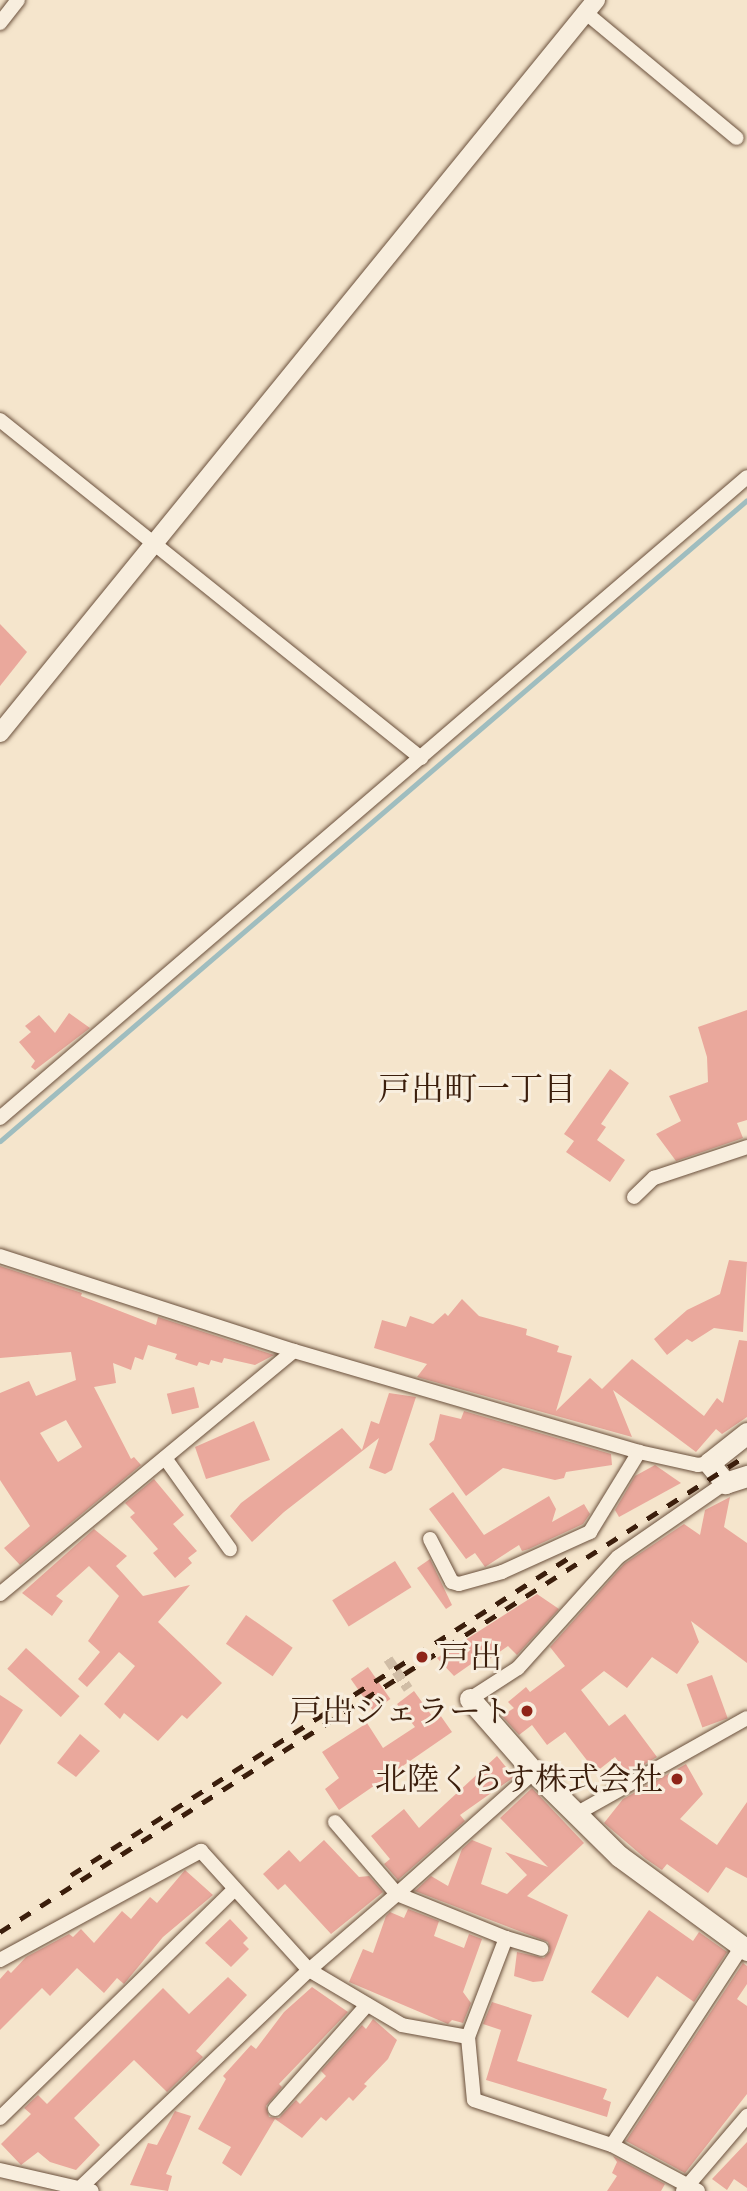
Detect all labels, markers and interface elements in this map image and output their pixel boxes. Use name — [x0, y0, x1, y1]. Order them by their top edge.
district label: 戸出町一丁目 — [378, 1069, 576, 1109]
place label: 戸出 — [438, 1638, 502, 1676]
marker: 戸出 — [412, 1647, 432, 1667]
place label: 戸出ジェラート — [289, 1692, 513, 1730]
marker: 戸出ジェラート — [519, 1703, 535, 1719]
place label: 北陸くらす株式会社 — [375, 1760, 663, 1798]
marker: 北陸くらす株式会社 — [669, 1771, 685, 1787]

